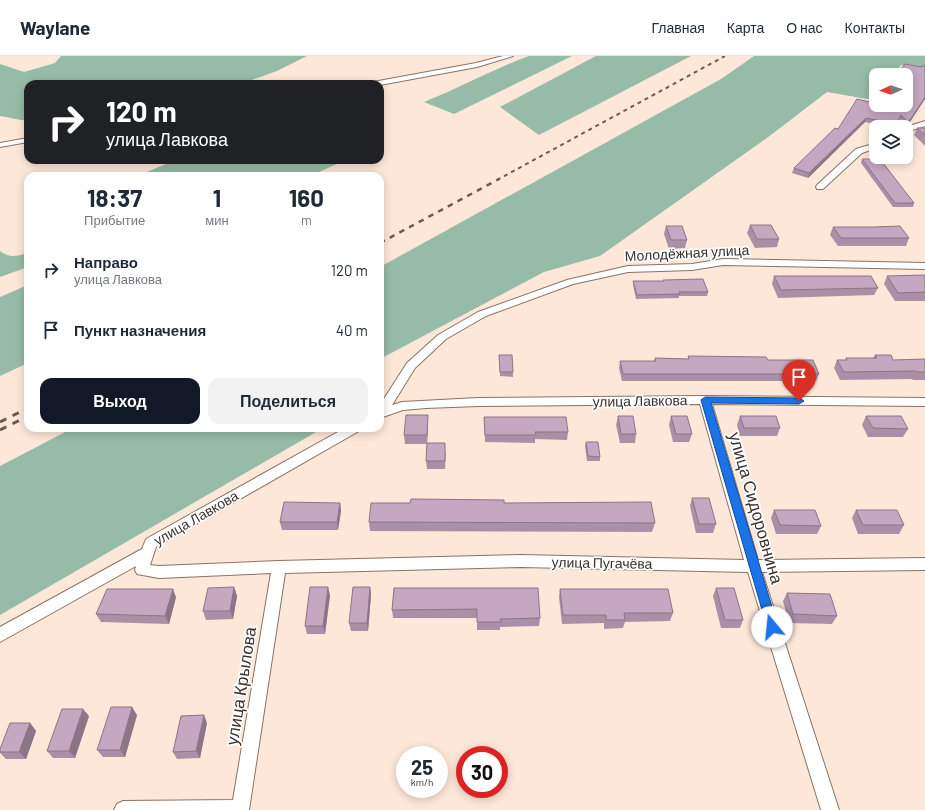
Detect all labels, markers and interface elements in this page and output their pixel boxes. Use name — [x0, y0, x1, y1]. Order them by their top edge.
text: Waylane — [20, 16, 90, 39]
text: Главная — [652, 19, 705, 36]
text: Карта — [727, 19, 764, 36]
text: О нас — [786, 19, 823, 36]
text: Контакты — [845, 19, 905, 36]
north arrow — [869, 68, 913, 112]
map controls — [869, 68, 913, 164]
text: 120 m — [106, 94, 177, 128]
icon: right — [40, 96, 92, 148]
button: layers — [869, 120, 913, 164]
text: улица Лавкова — [106, 128, 228, 150]
text: 18:37 — [87, 183, 142, 212]
text: 1 — [213, 183, 221, 212]
text: 160 — [289, 183, 324, 212]
text: Прибытие — [84, 212, 145, 228]
text: мин — [205, 212, 229, 228]
text: m — [301, 212, 312, 228]
street label: Молодёжная улица — [624, 241, 750, 264]
text: Направо — [74, 253, 138, 271]
icon: right — [40, 259, 62, 281]
text: 120 m — [331, 261, 368, 279]
text: улица Лавкова — [74, 271, 162, 287]
icon: arrive — [40, 319, 62, 341]
text: Пункт назначения — [74, 321, 206, 339]
text: 40 m — [336, 321, 368, 339]
pin — [782, 360, 816, 401]
icon: arrive — [788, 366, 810, 388]
button: Выход — [40, 378, 200, 424]
button: Поделиться — [208, 378, 368, 424]
street label: улица Лавкова — [592, 391, 688, 410]
street label: улица Сидоровнина — [726, 430, 788, 586]
street label: улица Лавкова — [150, 486, 241, 549]
street label: улица Пугачёва — [551, 553, 653, 572]
position arrow — [751, 606, 793, 648]
street label: улица Крылова — [221, 625, 259, 746]
speed limit sign: 30 — [456, 746, 508, 798]
text: 25 — [411, 755, 433, 779]
text: km/h — [411, 776, 433, 788]

